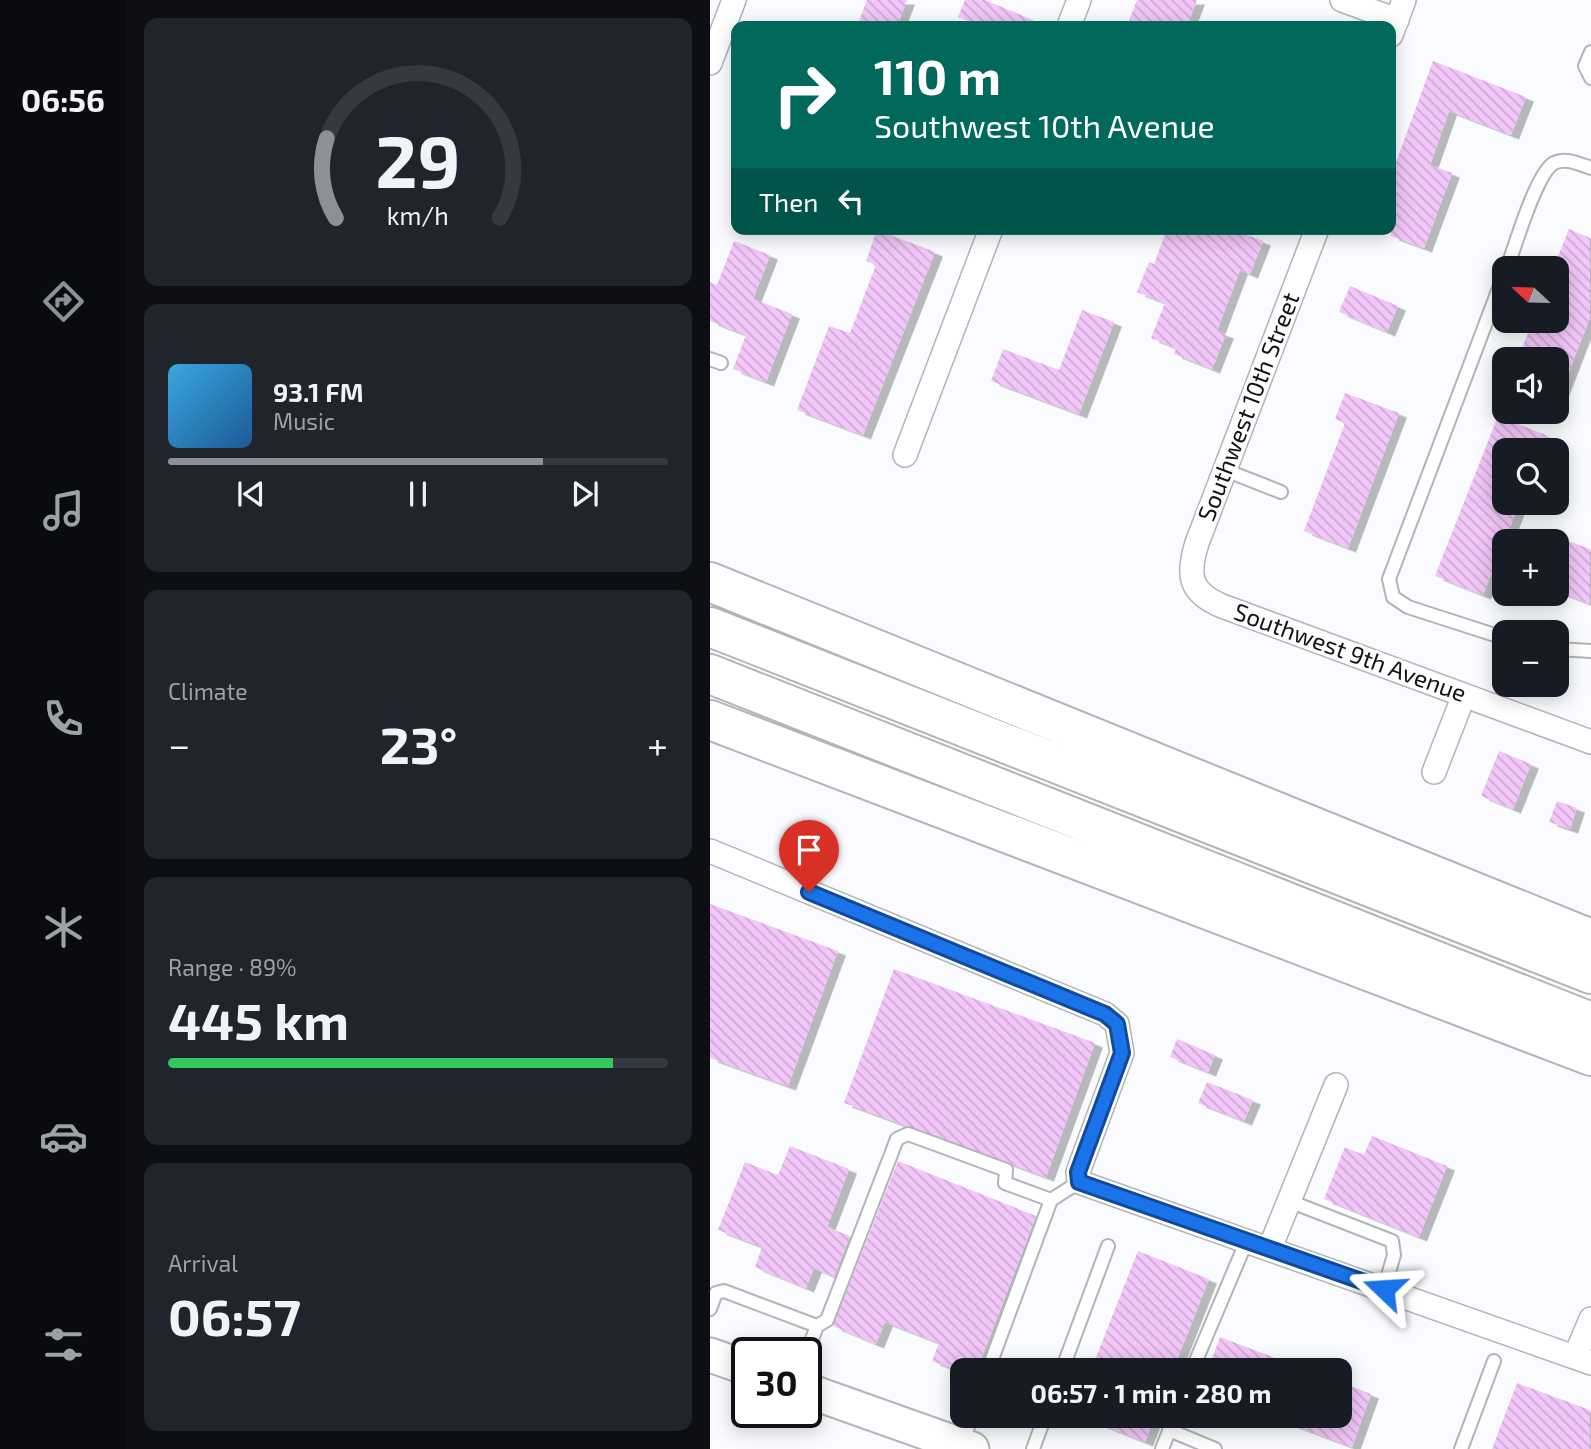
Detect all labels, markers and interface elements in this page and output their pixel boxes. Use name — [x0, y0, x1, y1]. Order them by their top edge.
text: 110 m — [874, 46, 1001, 105]
icon: right — [759, 49, 850, 140]
text: 06:56 — [21, 80, 105, 118]
text: Southwest 10th Avenue — [874, 106, 1215, 144]
text: 29 — [375, 115, 461, 203]
icon: left — [832, 182, 870, 220]
text: Then — [759, 186, 818, 217]
text: km/h — [387, 200, 449, 230]
north arrow — [1492, 256, 1569, 332]
map controls — [1492, 256, 1569, 697]
icon: directions — [39, 277, 88, 326]
street label: Southwest 10th Street — [1191, 288, 1305, 525]
button: sound — [1492, 347, 1569, 424]
text: 93.1 FM — [273, 376, 363, 407]
text: Music — [273, 407, 335, 435]
button: search — [1492, 438, 1569, 515]
icon: previous — [232, 475, 270, 513]
icon: pause — [399, 475, 437, 513]
icon: next — [566, 475, 604, 513]
icon: music — [39, 486, 88, 535]
button: + — [1492, 529, 1569, 606]
street label: Southwest 9th Avenue — [1230, 596, 1471, 707]
button: − — [1492, 620, 1569, 697]
text: Climate — [168, 677, 248, 705]
icon: phone — [39, 694, 88, 743]
text: 23° — [380, 712, 457, 774]
text: − — [168, 721, 190, 767]
text: + — [647, 721, 668, 767]
pin — [779, 820, 839, 892]
icon: arrive — [790, 831, 828, 869]
icon: climate — [39, 903, 88, 952]
text: Range · 89% — [168, 953, 297, 981]
text: 445 km — [168, 988, 349, 1050]
icon: car — [39, 1112, 88, 1161]
text: Arrival — [168, 1249, 238, 1277]
position arrow — [1347, 1252, 1421, 1326]
text: 06:57 — [168, 1284, 301, 1346]
icon: filters — [39, 1320, 88, 1369]
speed limit sign: 30 — [731, 1337, 822, 1428]
text: 06:57 · 1 min · 280 m — [1031, 1377, 1271, 1408]

